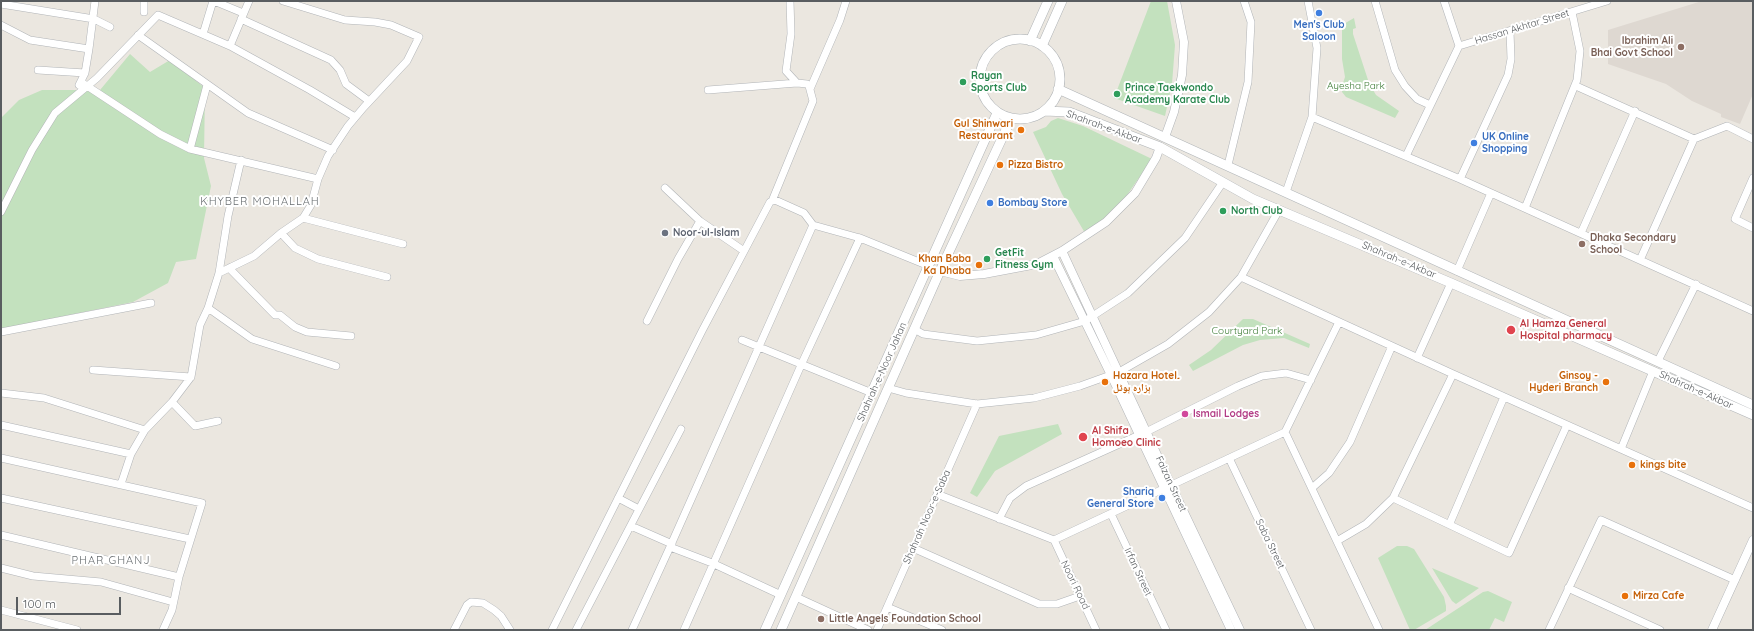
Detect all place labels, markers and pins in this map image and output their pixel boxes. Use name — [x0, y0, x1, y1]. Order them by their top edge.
marker: Men's Club Saloon — [1314, 8, 1324, 18]
place label: Men's Club Saloon — [1294, 19, 1344, 42]
place label: Ibrahim Ali Bhai Govt School — [1591, 35, 1673, 58]
marker: Ibrahim Ali Bhai Govt School — [1676, 42, 1686, 52]
place label: Rayan Sports Club — [971, 70, 1027, 94]
marker: Rayan Sports Club — [958, 77, 968, 87]
place label: Prince Taekwondo Academy Karate Club — [1125, 82, 1230, 106]
marker: Prince Taekwondo Academy Karate Club — [1112, 89, 1122, 99]
place label: Gul Shinwari Restaurant — [954, 118, 1013, 142]
marker: Gul Shinwari Restaurant — [1016, 125, 1026, 135]
place label: UK Online Shopping — [1482, 131, 1529, 154]
marker: UK Online Shopping — [1469, 138, 1479, 148]
place label: Pizza Bistro — [1008, 159, 1063, 171]
marker: Pizza Bistro — [995, 160, 1005, 170]
place label: Bombay Store — [998, 197, 1067, 209]
marker: Bombay Store — [985, 198, 995, 208]
place label: North Club — [1231, 205, 1283, 217]
marker: North Club — [1218, 206, 1228, 216]
place label: Noor-ul-Islam — [673, 227, 739, 239]
marker: Noor-ul-Islam — [660, 228, 670, 238]
place label: Dhaka Secondary School — [1590, 232, 1676, 256]
marker: Dhaka Secondary School — [1577, 239, 1587, 249]
place label: GetFit Fitness Gym — [995, 247, 1053, 270]
place label: Khan Baba Ka Dhaba — [918, 253, 971, 276]
marker: GetFit Fitness Gym — [982, 254, 992, 264]
marker: Khan Baba Ka Dhaba — [974, 260, 984, 270]
place label: Al Hamza General Hospital pharmacy — [1520, 318, 1612, 342]
marker: Al Hamza General Hospital pharmacy — [1505, 324, 1517, 336]
place label: Hazara Hotel۔ ہزارہ ہوٹل — [1113, 370, 1180, 394]
place label: Ginsoy - Hyderi Branch — [1529, 370, 1598, 394]
marker: Hazara Hotel۔ ہزارہ ہوٹل — [1100, 377, 1110, 387]
marker: Ginsoy - Hyderi Branch — [1601, 377, 1611, 387]
place label: Ismail Lodges — [1193, 408, 1259, 420]
marker: Ismail Lodges — [1180, 409, 1190, 419]
place label: Al Shifa Homoeo Clinic — [1092, 425, 1161, 448]
marker: Al Shifa Homoeo Clinic — [1077, 431, 1089, 443]
place label: kings bite — [1640, 459, 1686, 471]
marker: kings bite — [1627, 460, 1637, 470]
place label: Shariq General Store — [1087, 486, 1154, 510]
marker: Shariq General Store — [1157, 493, 1167, 503]
place label: Mirza Cafe — [1633, 590, 1684, 602]
marker: Mirza Cafe — [1620, 591, 1630, 601]
place label: Little Angels Foundation School — [829, 613, 981, 625]
marker: Little Angels Foundation School — [816, 614, 826, 624]

